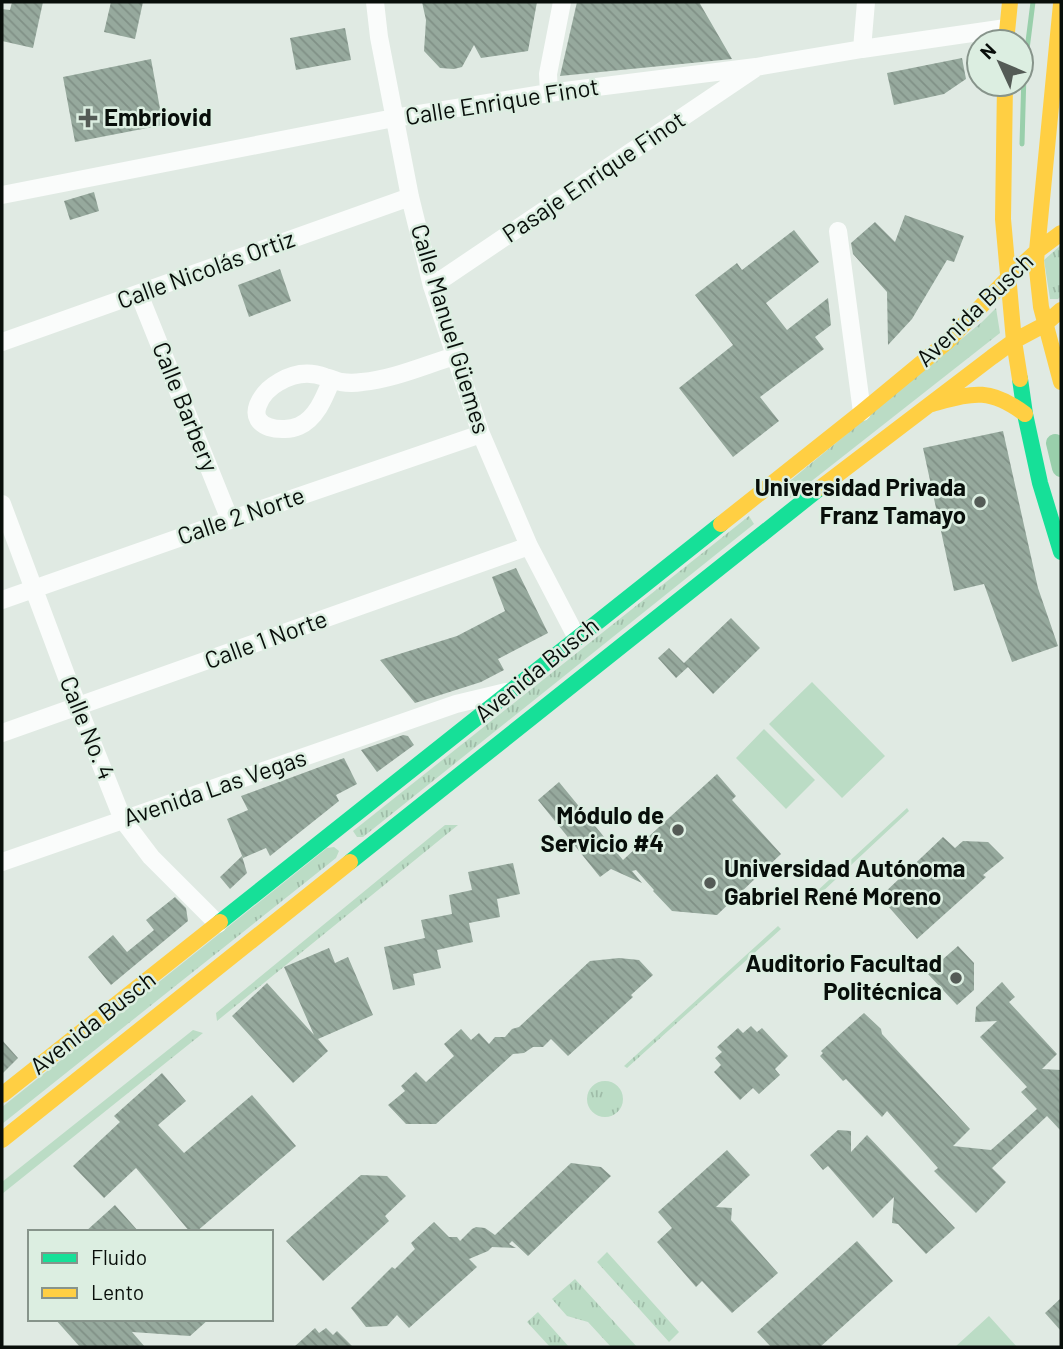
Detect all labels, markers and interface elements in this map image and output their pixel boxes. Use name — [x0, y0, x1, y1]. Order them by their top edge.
north arrow — [965, 28, 1035, 98]
text: N — [975, 38, 1000, 63]
street label: Calle Enrique Finot — [403, 71, 601, 130]
place label: Embriovid — [104, 102, 212, 131]
street label: Pasaje Enrique Finot — [496, 104, 690, 248]
marker: Embriovid — [78, 108, 98, 128]
street label: Calle Manuel Güemes — [406, 220, 497, 437]
street label: Calle Nicolás Ortiz — [113, 223, 298, 314]
street label: Avenida Busch — [909, 246, 1039, 372]
street label: Calle Barbery — [147, 337, 226, 476]
place label: Universidad Privada Franz Tamayo — [755, 472, 966, 529]
street label: Calle 2 Norte — [173, 479, 308, 550]
marker: Universidad Privada Franz Tamayo — [972, 494, 988, 510]
street label: Calle 1 Norte — [200, 603, 331, 674]
street label: Avenida Busch — [468, 610, 604, 728]
street label: Calle No. 4 — [55, 671, 122, 783]
street label: Avenida Las Vegas — [119, 742, 310, 831]
place label: Módulo de Servicio #4 — [540, 800, 664, 857]
marker: Módulo de Servicio #4 — [670, 822, 686, 838]
place label: Universidad Autónoma Gabriel René Moreno — [724, 853, 965, 910]
marker: Universidad Autónoma Gabriel René Moreno — [702, 875, 718, 891]
place label: Auditorio Facultad Politécnica — [745, 948, 942, 1005]
street label: Avenida Busch — [23, 964, 161, 1080]
marker: Auditorio Facultad Politécnica — [948, 970, 964, 986]
legend — [28, 1230, 273, 1321]
text: Fluido — [91, 1244, 147, 1269]
text: Lento — [91, 1279, 144, 1304]

